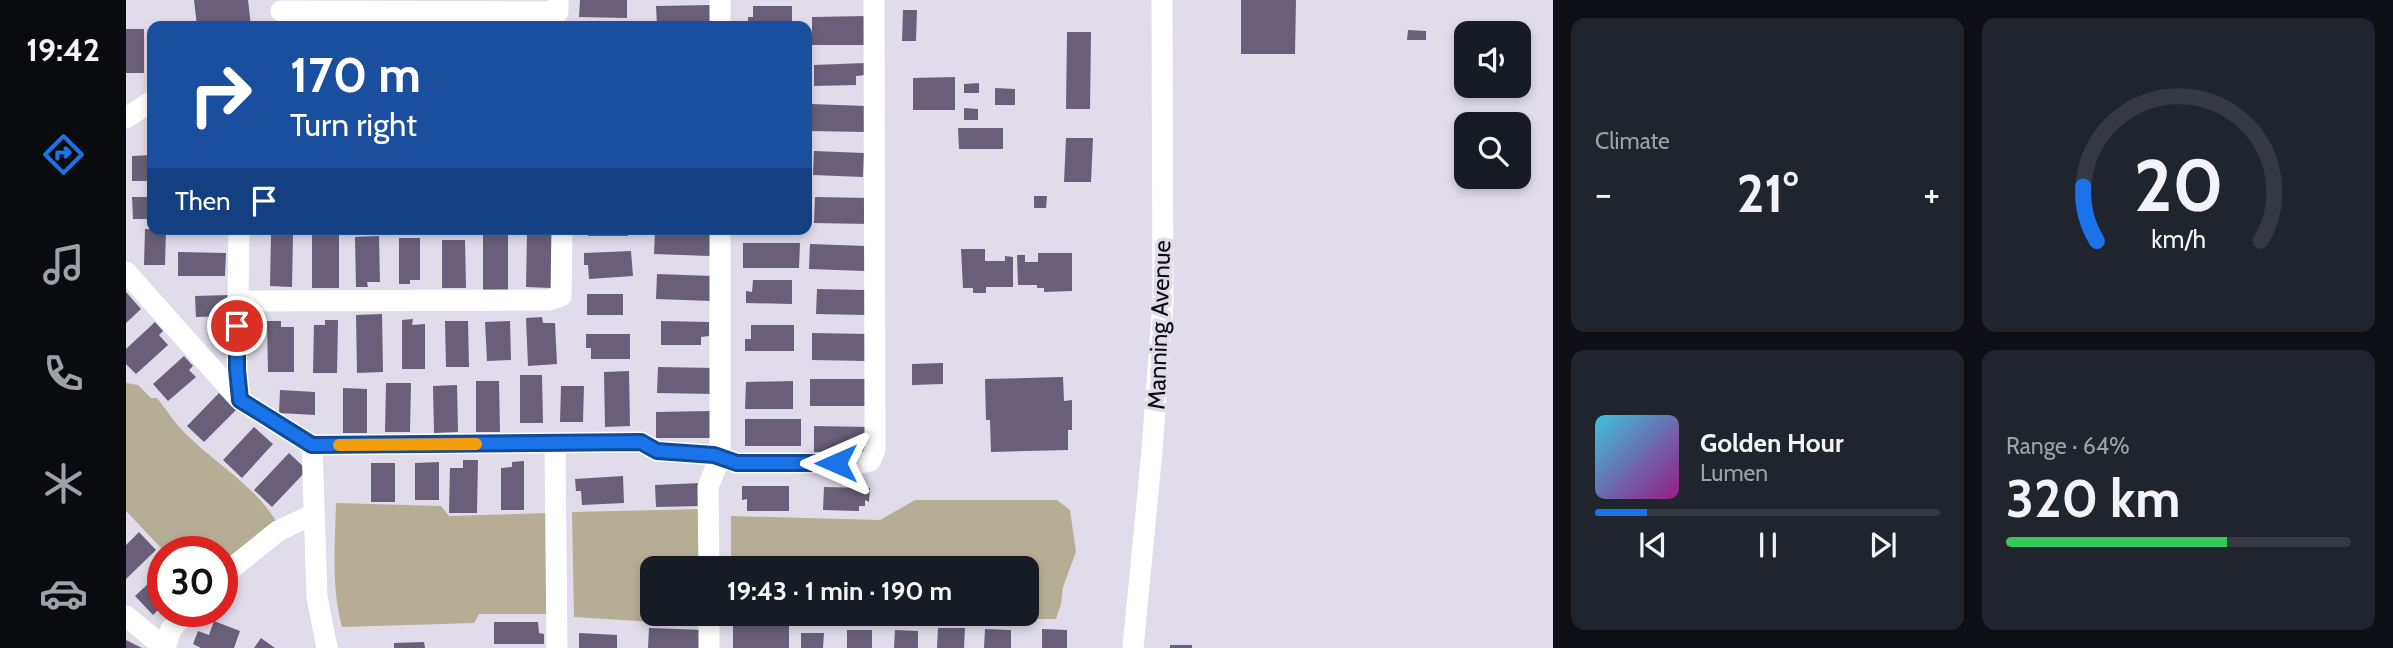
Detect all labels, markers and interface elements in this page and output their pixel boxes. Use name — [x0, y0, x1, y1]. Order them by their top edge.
map controls — [1454, 21, 1531, 189]
button: sound — [1454, 21, 1531, 98]
text: 19:42 — [26, 30, 100, 69]
text: 170 m — [290, 45, 421, 104]
icon: right — [175, 49, 266, 140]
text: Turn right — [290, 105, 417, 144]
button: search — [1454, 112, 1531, 189]
text: Climate — [1595, 127, 1670, 155]
icon: directions — [39, 130, 88, 179]
text: 20 — [2134, 141, 2223, 229]
text: 21° — [1737, 162, 1798, 225]
text: − — [1595, 170, 1612, 217]
text: + — [1923, 170, 1940, 217]
icon: arrive — [245, 182, 283, 220]
text: Then — [175, 185, 231, 217]
text: km/h — [2151, 224, 2206, 254]
icon: music — [39, 240, 88, 289]
street label: Manning Avenue — [1142, 240, 1176, 410]
pin — [207, 296, 267, 356]
icon: arrive — [218, 307, 256, 345]
icon: phone — [39, 349, 88, 398]
position arrow — [799, 426, 873, 500]
text: Golden Hour — [1700, 427, 1843, 459]
text: Range · 64% — [2006, 432, 2130, 460]
icon: climate — [39, 459, 88, 508]
text: Lumen — [1700, 459, 1768, 487]
text: 320 km — [2006, 467, 2180, 530]
icon: previous — [1634, 526, 1672, 564]
icon: pause — [1749, 526, 1787, 564]
icon: next — [1864, 526, 1902, 564]
speed limit sign: 30 — [147, 536, 238, 627]
icon: car — [39, 569, 88, 618]
text: 19:43 · 1 min · 190 m — [727, 575, 952, 607]

